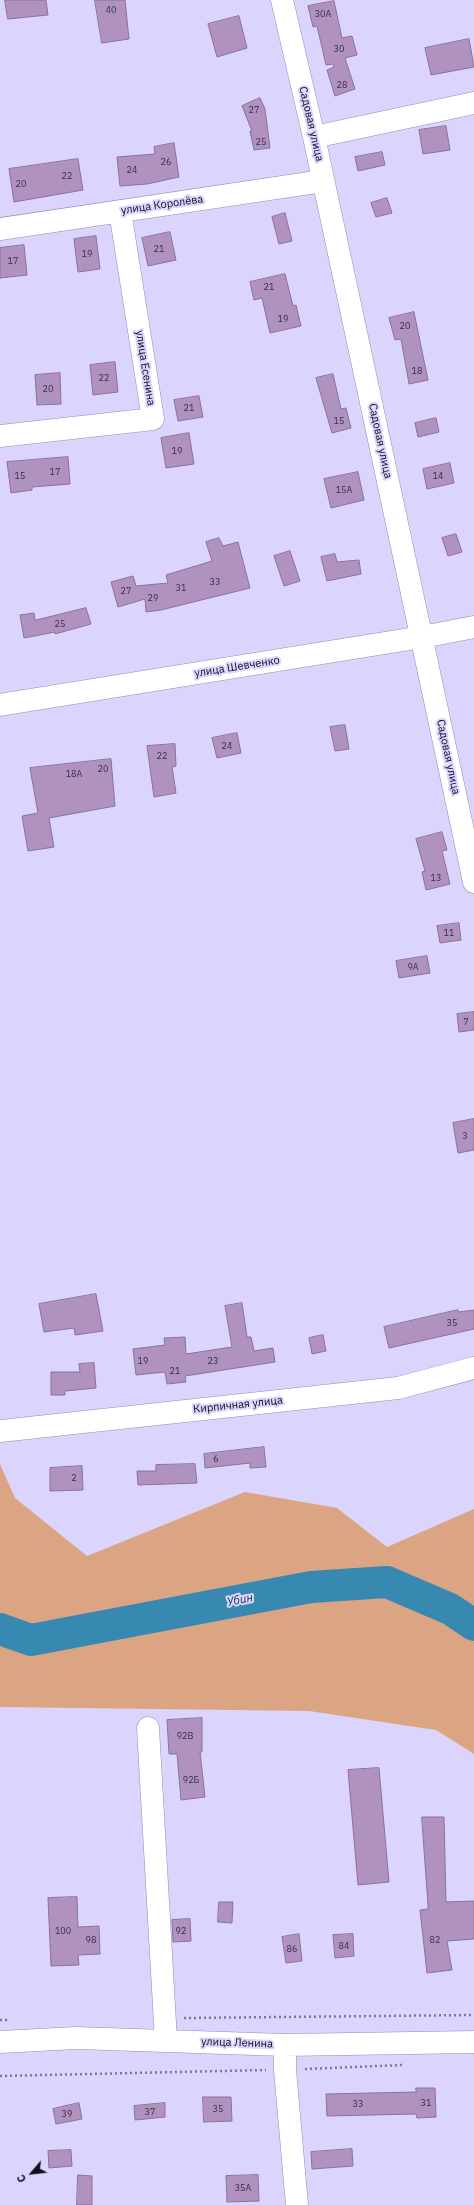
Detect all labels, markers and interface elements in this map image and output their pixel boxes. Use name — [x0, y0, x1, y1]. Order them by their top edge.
house number: 40 — [106, 5, 116, 15]
house number: 30А — [315, 9, 331, 19]
house number: 30 — [334, 44, 344, 54]
house number: 28 — [337, 80, 347, 90]
street label: Садовая улица — [296, 85, 326, 163]
house number: 27 — [249, 105, 259, 115]
house number: 25 — [256, 137, 266, 147]
house number: 26 — [161, 157, 171, 167]
house number: 24 — [127, 165, 137, 175]
house number: 22 — [62, 171, 72, 181]
house number: 20 — [16, 179, 26, 189]
street label: улица Королёва — [120, 193, 204, 217]
house number: 21 — [154, 244, 164, 254]
house number: 19 — [82, 249, 92, 259]
house number: 17 — [8, 256, 18, 266]
house number: 21 — [264, 282, 274, 292]
house number: 19 — [278, 314, 288, 324]
house number: 20 — [400, 321, 410, 331]
street label: улица Есенина — [133, 329, 157, 407]
house number: 18 — [412, 366, 422, 376]
house number: 22 — [99, 373, 109, 383]
house number: 20 — [43, 384, 53, 394]
street label: Садовая улица — [366, 402, 394, 480]
house number: 21 — [184, 403, 194, 413]
house number: 15 — [334, 416, 344, 426]
house number: 19 — [172, 446, 182, 456]
house number: 17 — [50, 467, 60, 477]
house number: 15 — [15, 471, 25, 481]
house number: 14 — [433, 471, 443, 481]
house number: 15А — [336, 485, 352, 495]
house number: 33 — [210, 577, 220, 587]
house number: 31 — [176, 583, 186, 593]
house number: 27 — [121, 586, 131, 596]
house number: 29 — [148, 593, 158, 603]
house number: 25 — [55, 619, 65, 629]
street label: улица Шевченко — [193, 654, 281, 680]
street label: Садовая улица — [434, 718, 462, 796]
house number: 24 — [222, 741, 232, 751]
house number: 22 — [157, 751, 167, 761]
house number: 20 — [98, 764, 108, 774]
house number: 18А — [66, 769, 82, 779]
house number: 13 — [431, 873, 441, 883]
house number: 11 — [444, 928, 454, 938]
house number: 9А — [407, 962, 419, 972]
house number: 7 — [463, 1017, 469, 1027]
house number: 3 — [462, 1131, 468, 1141]
house number: 35 — [447, 1318, 457, 1328]
house number: 19 — [138, 1356, 148, 1366]
house number: 23 — [208, 1356, 218, 1366]
house number: 21 — [170, 1366, 180, 1376]
street label: Кирпичная улица — [193, 1394, 283, 1416]
house number: 6 — [213, 1454, 219, 1464]
house number: 2 — [71, 1473, 77, 1483]
water label: Убин — [226, 1590, 254, 1610]
house number: 92В — [177, 1731, 193, 1741]
house number: 92Б — [183, 1775, 199, 1785]
house number: 100 — [55, 1926, 71, 1936]
house number: 92 — [176, 1926, 186, 1936]
house number: 98 — [86, 1935, 96, 1945]
house number: 82 — [430, 1935, 440, 1945]
house number: 84 — [339, 1941, 349, 1951]
house number: 86 — [287, 1944, 297, 1954]
street label: улица Ленина — [201, 2035, 273, 2051]
house number: 31 — [421, 2098, 431, 2108]
house number: 33 — [353, 2099, 363, 2109]
house number: 35 — [213, 2104, 223, 2114]
house number: 37 — [145, 2107, 155, 2117]
house number: 39 — [62, 2109, 72, 2119]
north arrow — [12, 2153, 52, 2193]
text: С — [14, 2172, 29, 2185]
house number: 35А — [235, 2183, 251, 2193]

